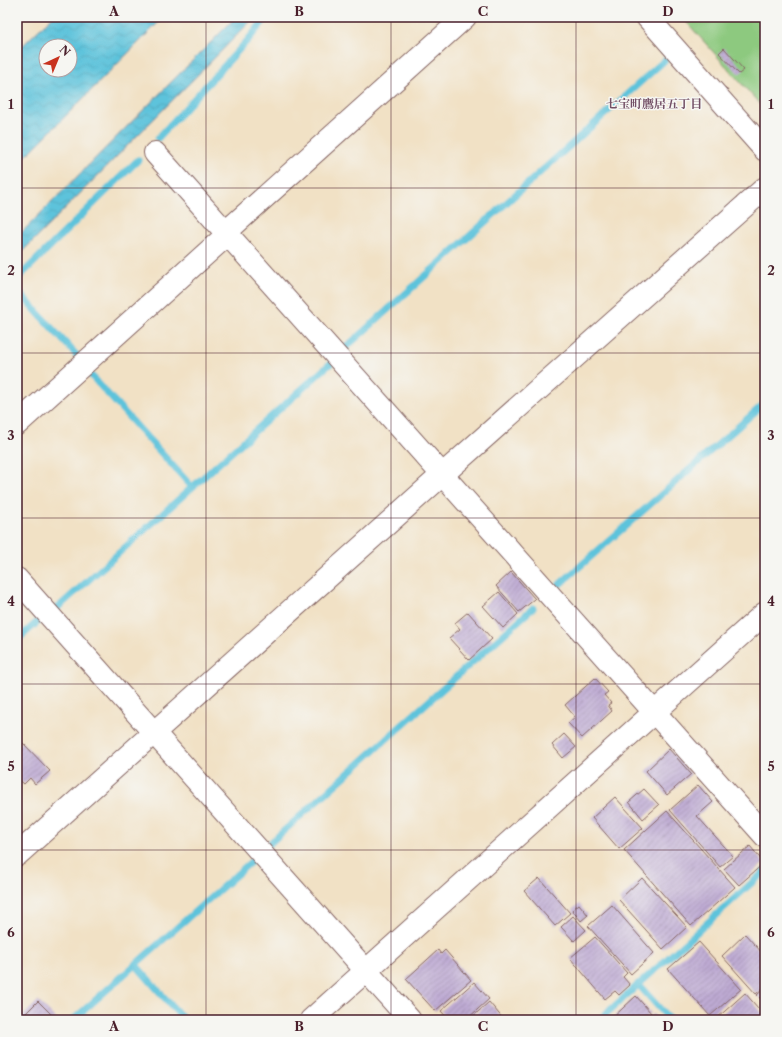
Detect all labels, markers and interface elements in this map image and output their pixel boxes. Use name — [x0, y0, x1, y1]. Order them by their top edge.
text: A — [108, 3, 120, 19]
text: B — [294, 3, 304, 19]
text: C — [478, 3, 488, 19]
text: D — [662, 3, 674, 19]
north arrow — [38, 38, 78, 78]
text: N — [57, 42, 74, 59]
text: 1 — [8, 96, 14, 112]
district label: 七宝町鷹居五丁目 — [606, 96, 702, 111]
text: 1 — [768, 96, 774, 112]
text: 2 — [7, 262, 15, 278]
text: 2 — [767, 262, 775, 278]
text: 3 — [7, 427, 15, 443]
text: 3 — [767, 427, 775, 443]
text: 4 — [7, 593, 15, 609]
text: 4 — [767, 593, 775, 609]
text: 5 — [7, 758, 15, 774]
text: 5 — [767, 758, 775, 774]
text: 6 — [7, 924, 15, 940]
text: 6 — [767, 924, 775, 940]
text: A — [108, 1018, 120, 1034]
text: B — [294, 1018, 304, 1034]
text: C — [478, 1018, 488, 1034]
text: D — [662, 1018, 674, 1034]

